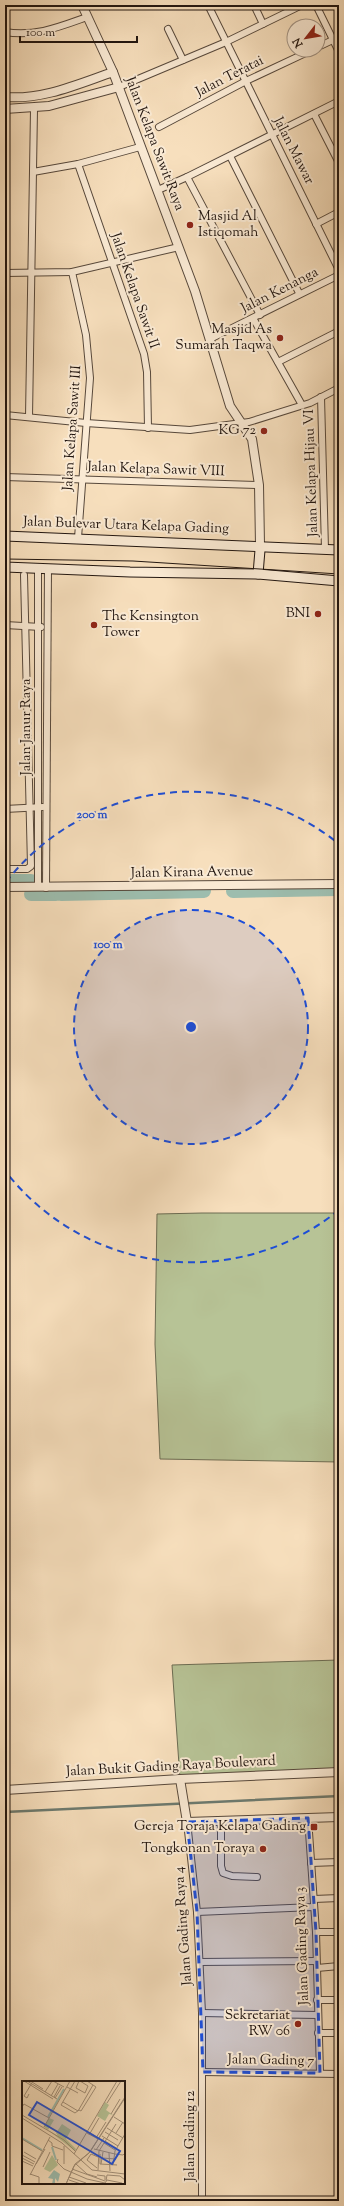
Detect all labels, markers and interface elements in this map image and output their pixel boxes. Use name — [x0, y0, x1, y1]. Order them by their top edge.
scale bar — [20, 18, 137, 44]
north arrow — [286, 18, 326, 58]
text: 100 m — [26, 24, 55, 42]
text: N — [289, 35, 308, 51]
street label: Jalan Teratai — [192, 51, 268, 103]
street label: Jalan Kelapa Sawit Raya — [119, 73, 189, 214]
street label: Jalan Mawar — [267, 113, 319, 189]
place label: Masjid Al Istiqomah — [198, 207, 258, 243]
marker: Masjid Al Istiqomah — [185, 220, 195, 230]
street label: Jalan Kelapa Sawit II — [104, 229, 163, 352]
street label: Jalan Kenanga — [237, 263, 323, 320]
place label: Masjid As Sumarah Taqwa — [175, 320, 273, 356]
marker: Masjid As Sumarah Taqwa — [275, 333, 285, 343]
street label: Jalan Kelapa Sawit III — [59, 364, 87, 493]
street label: Jalan Kelapa Hijau VI — [300, 408, 324, 538]
place label: KG 72 — [219, 421, 256, 441]
marker: KG 72 — [259, 426, 269, 436]
street label: Jalan Kelapa Sawit VIII — [86, 458, 225, 482]
street label: Jalan Bulevar Utara Kelapa Gading — [22, 512, 229, 540]
place label: BNI — [286, 604, 310, 624]
place label: The Kensington Tower — [102, 607, 199, 643]
marker: BNI — [313, 609, 323, 619]
marker: The Kensington Tower — [89, 620, 99, 630]
street label: Jalan Janur Raya — [17, 678, 37, 776]
text: 200 m — [77, 806, 107, 824]
street label: Jalan Kirana Avenue — [130, 862, 253, 884]
text: 100 m — [92, 936, 123, 954]
centre of rings — [184, 1020, 198, 1034]
street label: Jalan Bukit Gading Raya Boulevard — [65, 1752, 276, 1783]
place label: Gereja Toraja Kelapa Gading — [134, 1817, 306, 1837]
marker: Gereja Toraja Kelapa Gading — [309, 1822, 319, 1832]
place label: Tongkonan Toraya — [142, 1839, 256, 1859]
marker: Tongkonan Toraya — [258, 1844, 268, 1854]
street label: Jalan Gading Raya 4 — [170, 1866, 198, 1987]
street label: Jalan Gading Raya 3 — [291, 1886, 315, 2006]
place label: Sekretariat RW 06 — [225, 2006, 290, 2042]
marker: Sekretariat RW 06 — [293, 2019, 303, 2029]
street label: Jalan Gading 7 — [226, 2050, 315, 2072]
inset map — [22, 2081, 125, 2184]
street label: Jalan Gading 12 — [181, 2090, 201, 2183]

